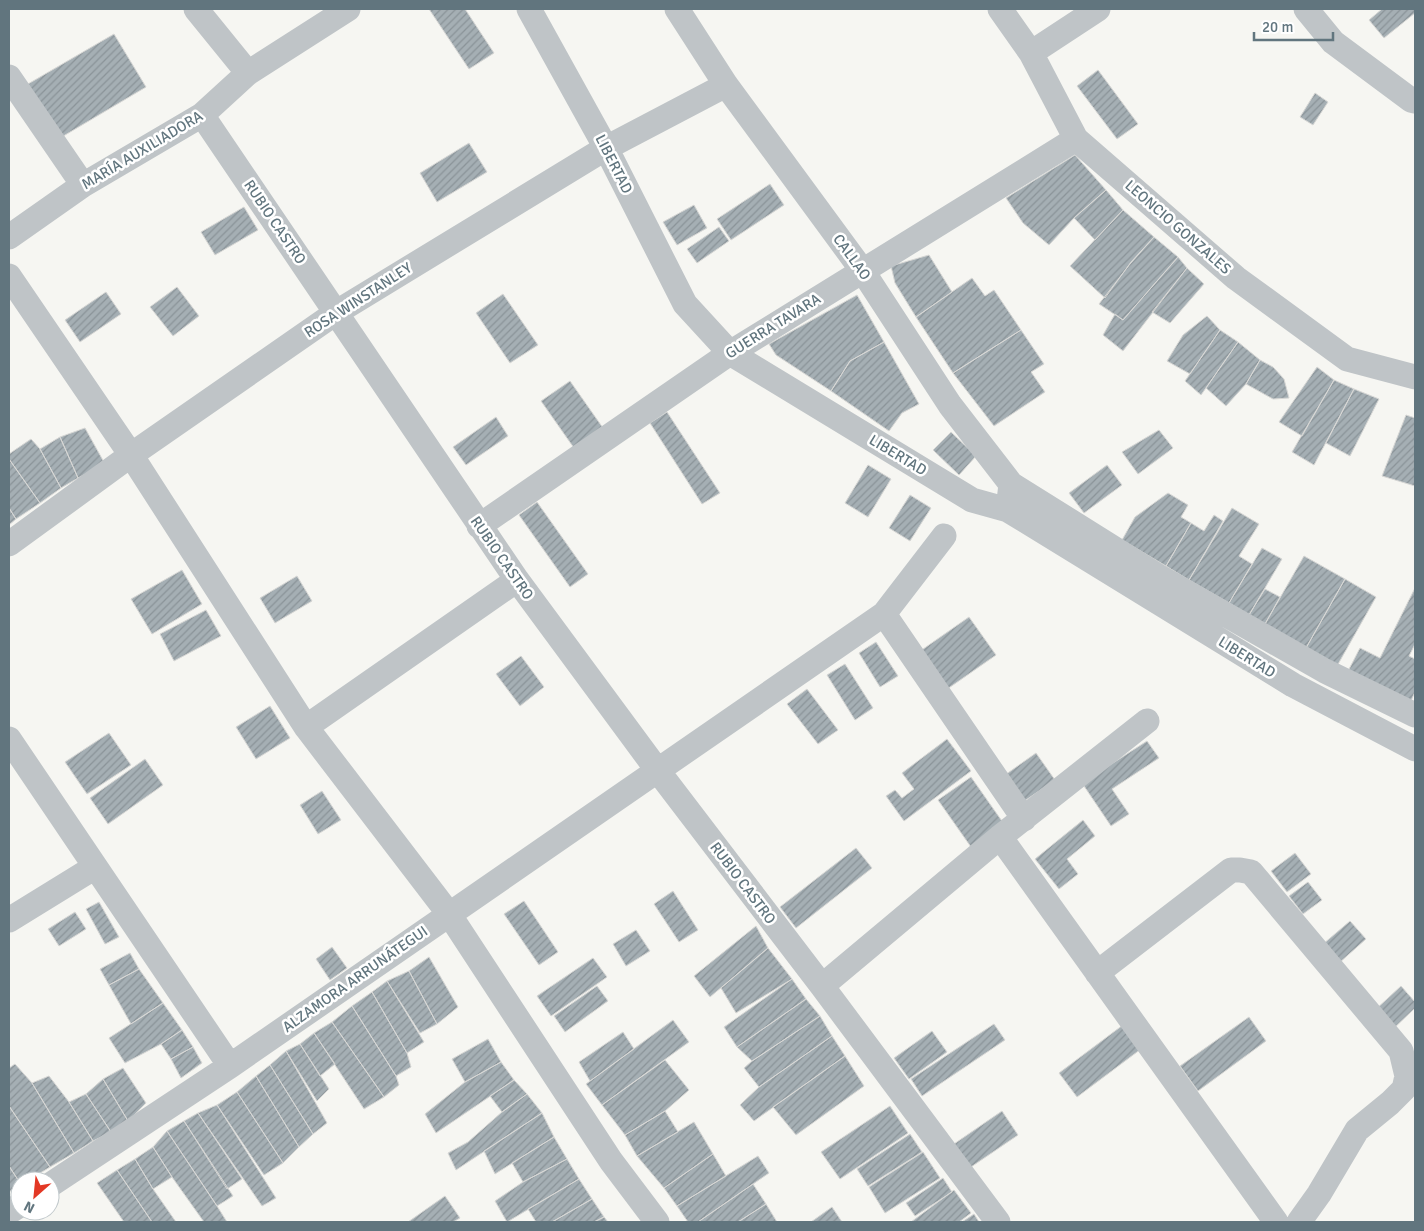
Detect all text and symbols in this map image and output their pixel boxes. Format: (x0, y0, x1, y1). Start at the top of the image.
scale bar (1254, 10, 1333, 42)
text: 20 m (1262, 18, 1293, 36)
street label: MARÍA AUXILIADORA (78, 106, 206, 193)
street label: LIBERTAD (591, 131, 637, 197)
street label: RUBIO CASTRO (240, 176, 310, 268)
street label: LEONCIO GONZALES (1121, 176, 1235, 278)
street label: CALLAO (829, 230, 875, 284)
street label: ROSA WINSTANLEY (301, 258, 415, 341)
street label: GUERRA TAVARA (722, 290, 824, 362)
street label: LIBERTAD (866, 431, 930, 479)
street label: RUBIO CASTRO (467, 513, 537, 603)
street label: LIBERTAD (1215, 632, 1279, 682)
street label: RUBIO CASTRO (706, 839, 780, 928)
street label: ALZAMORA ARRUNÁTEGUI (278, 921, 431, 1036)
north arrow (10, 1171, 60, 1221)
text: N (21, 1197, 38, 1217)

